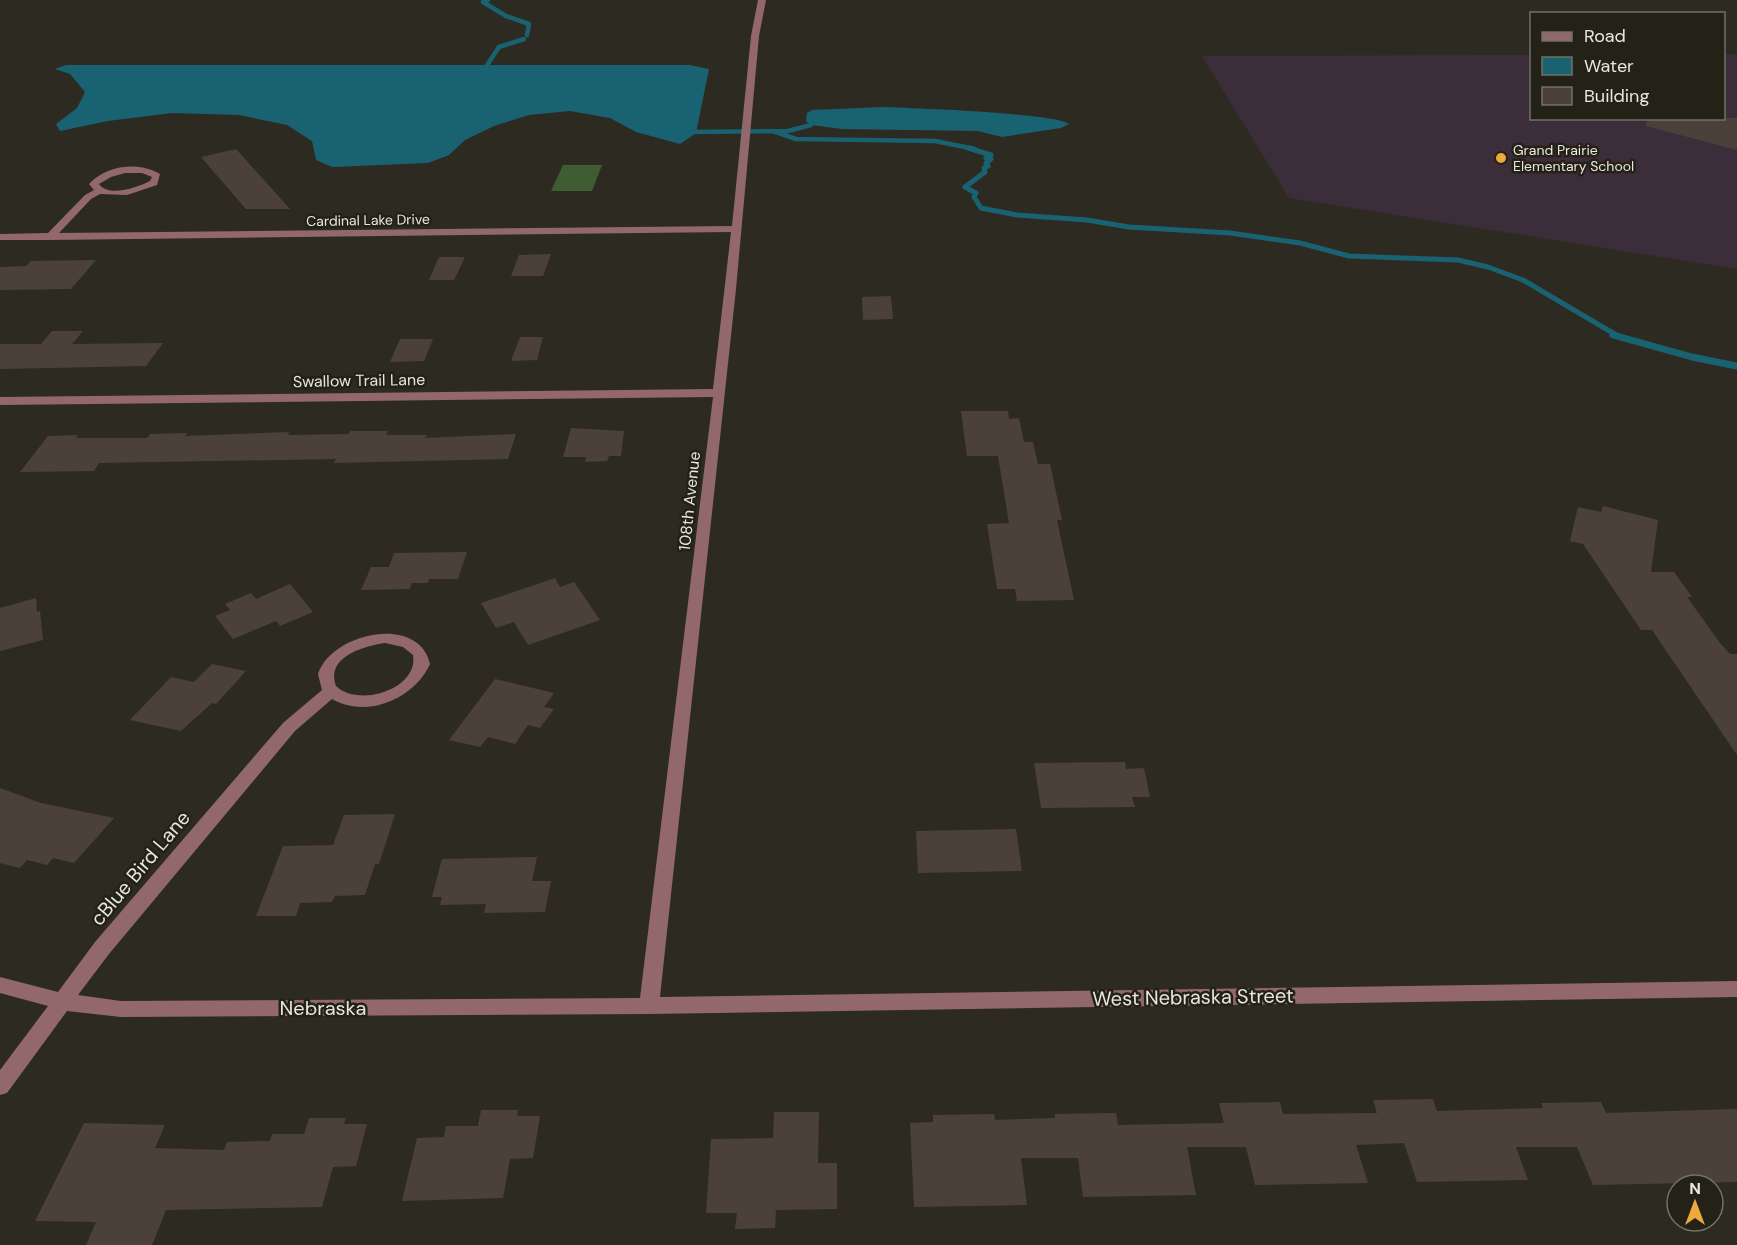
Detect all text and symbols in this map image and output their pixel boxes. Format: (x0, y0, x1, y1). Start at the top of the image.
legend (1530, 12, 1725, 120)
text: Road (1584, 24, 1626, 48)
text: Water (1584, 54, 1634, 78)
text: Building (1584, 84, 1649, 108)
place label: Grand Prairie Elementary School (1513, 141, 1634, 175)
marker: Grand Prairie Elementary School (1494, 151, 1508, 165)
street label: Cardinal Lake Drive (306, 210, 430, 230)
street label: Swallow Trail Lane (293, 369, 425, 392)
street label: 108th Avenue (674, 450, 705, 552)
street label: cBlue Bird Lane (84, 805, 196, 931)
street label: West Nebraska Street (1092, 982, 1294, 1012)
street label: Nebraska (280, 995, 366, 1021)
north arrow (1665, 1173, 1725, 1233)
text: N (1689, 1178, 1701, 1199)

